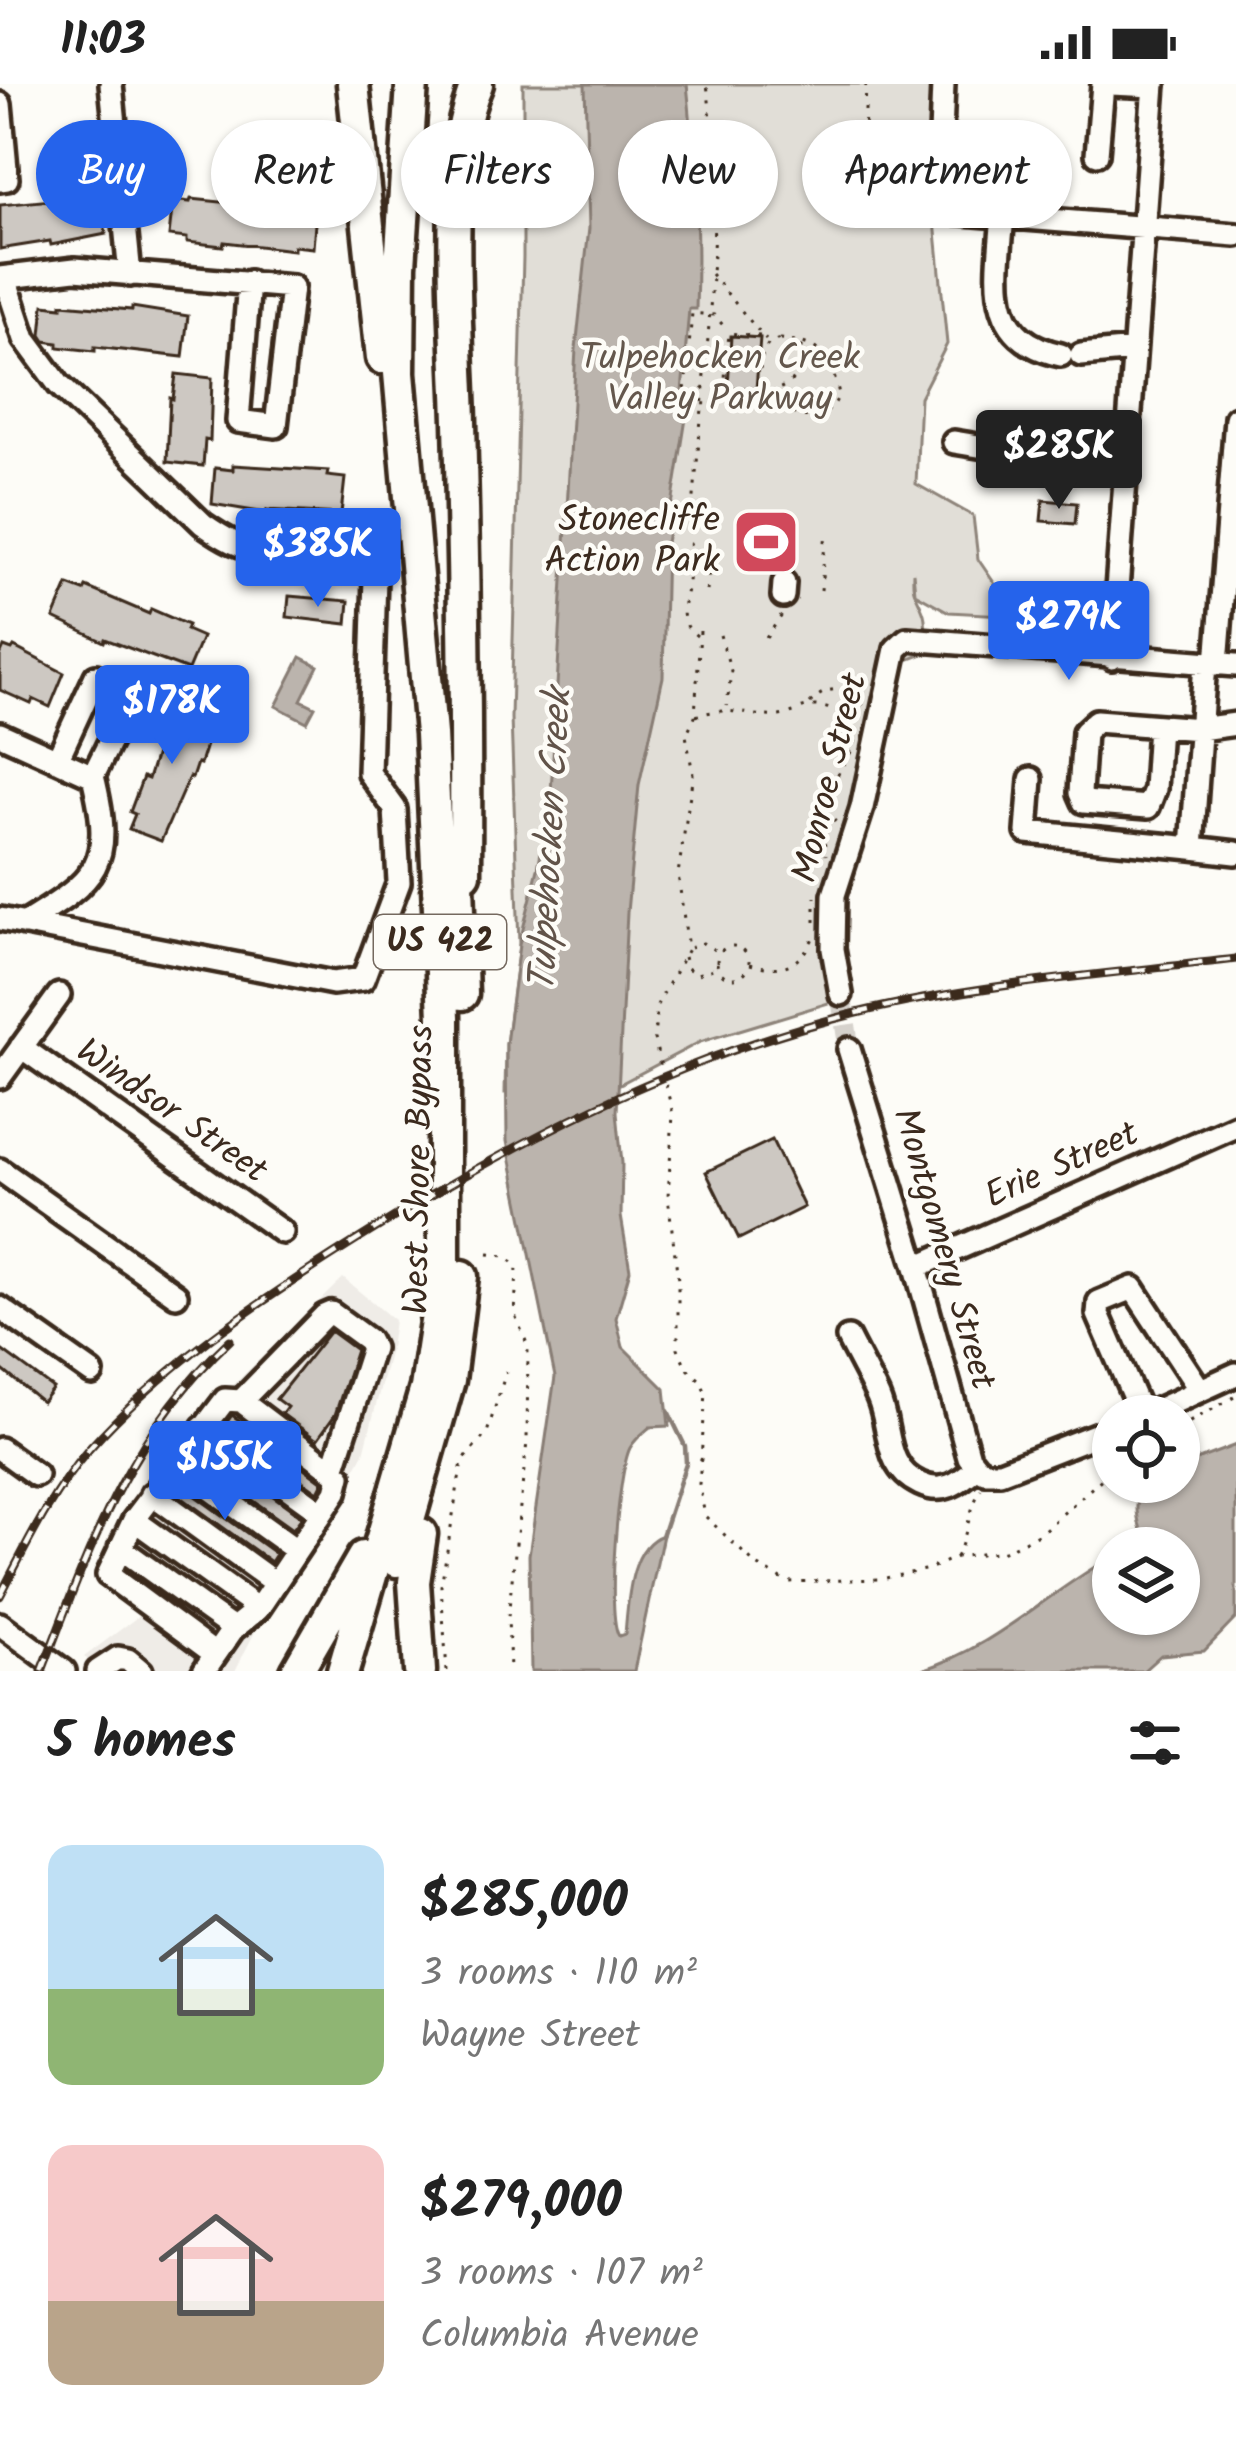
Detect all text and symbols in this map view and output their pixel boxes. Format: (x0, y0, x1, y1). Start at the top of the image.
text: 11:03 (60, 6, 146, 78)
chip: Buy (36, 120, 187, 228)
chip: Rent (211, 120, 377, 228)
chip: Filters (401, 120, 594, 228)
chip: New (618, 120, 778, 228)
chip: Apartment (802, 120, 1072, 228)
park label: Tulpehocken Creek Valley Parkway (580, 331, 861, 429)
pin: $285K (975, 410, 1143, 512)
text: $285K (1003, 418, 1115, 480)
place label: Stonecliffe Action Park (544, 493, 721, 591)
sports icon: Stonecliffe Action Park (731, 507, 801, 577)
pin: $385K (234, 508, 402, 610)
text: $385K (263, 516, 373, 578)
pin: $279K (985, 581, 1153, 683)
text: $279K (1015, 589, 1123, 651)
pin: $178K (88, 665, 256, 767)
street label: Monroe Street (777, 666, 885, 889)
text: $178K (122, 673, 222, 735)
water label: Tulpehocken Creek (513, 681, 591, 993)
road number: US 422 (374, 915, 506, 969)
street label: Windsor Street (63, 1025, 280, 1200)
street label: West Shore Bypass (389, 1025, 451, 1315)
street label: Montgomery Street (876, 1101, 1011, 1398)
street label: Erie Street (976, 1106, 1149, 1225)
map controls (1092, 1395, 1200, 1635)
button: locate (1092, 1395, 1200, 1503)
pin: $155K (141, 1421, 309, 1523)
text: $155K (176, 1429, 274, 1491)
button: layers (1092, 1527, 1200, 1635)
text: 5 homes (48, 1703, 236, 1784)
icon: filters (1122, 1710, 1188, 1776)
text: $285,000 (420, 1863, 628, 1944)
icon: home (144, 1893, 288, 2037)
text: 3 rooms · 110 m² (420, 1944, 697, 2006)
text: Wayne Street (420, 2006, 640, 2068)
text: $279,000 (420, 2163, 622, 2244)
icon: home (144, 2193, 288, 2337)
text: 3 rooms · 107 m² (420, 2244, 703, 2306)
text: Columbia Avenue (420, 2306, 699, 2368)

